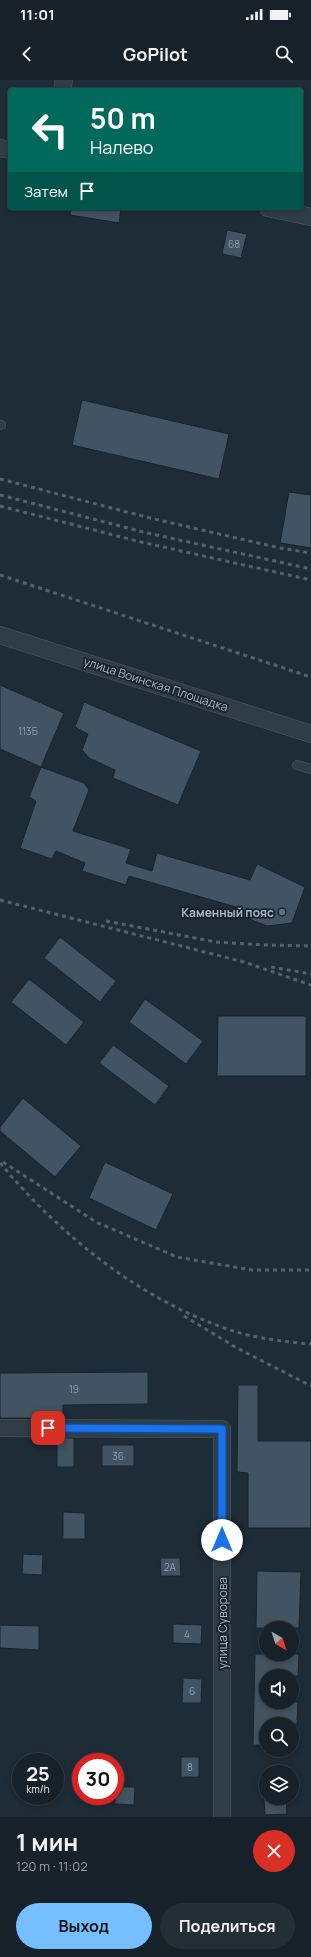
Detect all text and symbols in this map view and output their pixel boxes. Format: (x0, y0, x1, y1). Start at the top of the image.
text: 11:01 (20, 4, 55, 25)
text: GoPilot (123, 42, 188, 66)
icon: back (16, 43, 38, 65)
icon: search (273, 43, 295, 65)
text: 50 m (90, 99, 156, 137)
icon: left (24, 104, 76, 156)
text: Налево (90, 135, 154, 159)
icon: arrive (76, 180, 98, 202)
text: Затем (24, 181, 68, 202)
house number: 68 (228, 237, 240, 251)
street label: улица Воинская Площадка (82, 653, 230, 715)
house number: 113Б (18, 724, 38, 738)
place label: Каменный пояс (181, 904, 274, 921)
marker: Каменный пояс (277, 907, 287, 917)
house number: 19 (69, 1382, 79, 1396)
pin (31, 1411, 65, 1445)
icon: arrive (37, 1417, 59, 1439)
house number: 36 (112, 1449, 124, 1463)
position arrow (201, 1519, 243, 1561)
house number: 2А (164, 1560, 177, 1574)
street label: улица Суворова (214, 1577, 231, 1669)
north arrow (259, 1621, 299, 1661)
map controls (259, 1621, 299, 1805)
house number: 4 (184, 1627, 190, 1641)
button: sound (259, 1669, 299, 1709)
house number: 6 (189, 1684, 195, 1698)
button: search (259, 1717, 299, 1757)
speed limit sign: 30 (72, 1753, 124, 1805)
text: 25 (26, 1760, 50, 1787)
house number: 8 (187, 1760, 193, 1774)
button: layers (259, 1765, 299, 1805)
text: km/h (26, 1782, 50, 1796)
text: 1 мин (16, 1825, 78, 1858)
button: close (253, 1830, 295, 1872)
text: 120 m · 11:02 (16, 1857, 88, 1875)
button: Выход (16, 1903, 152, 1949)
button: Поделиться (160, 1903, 295, 1949)

